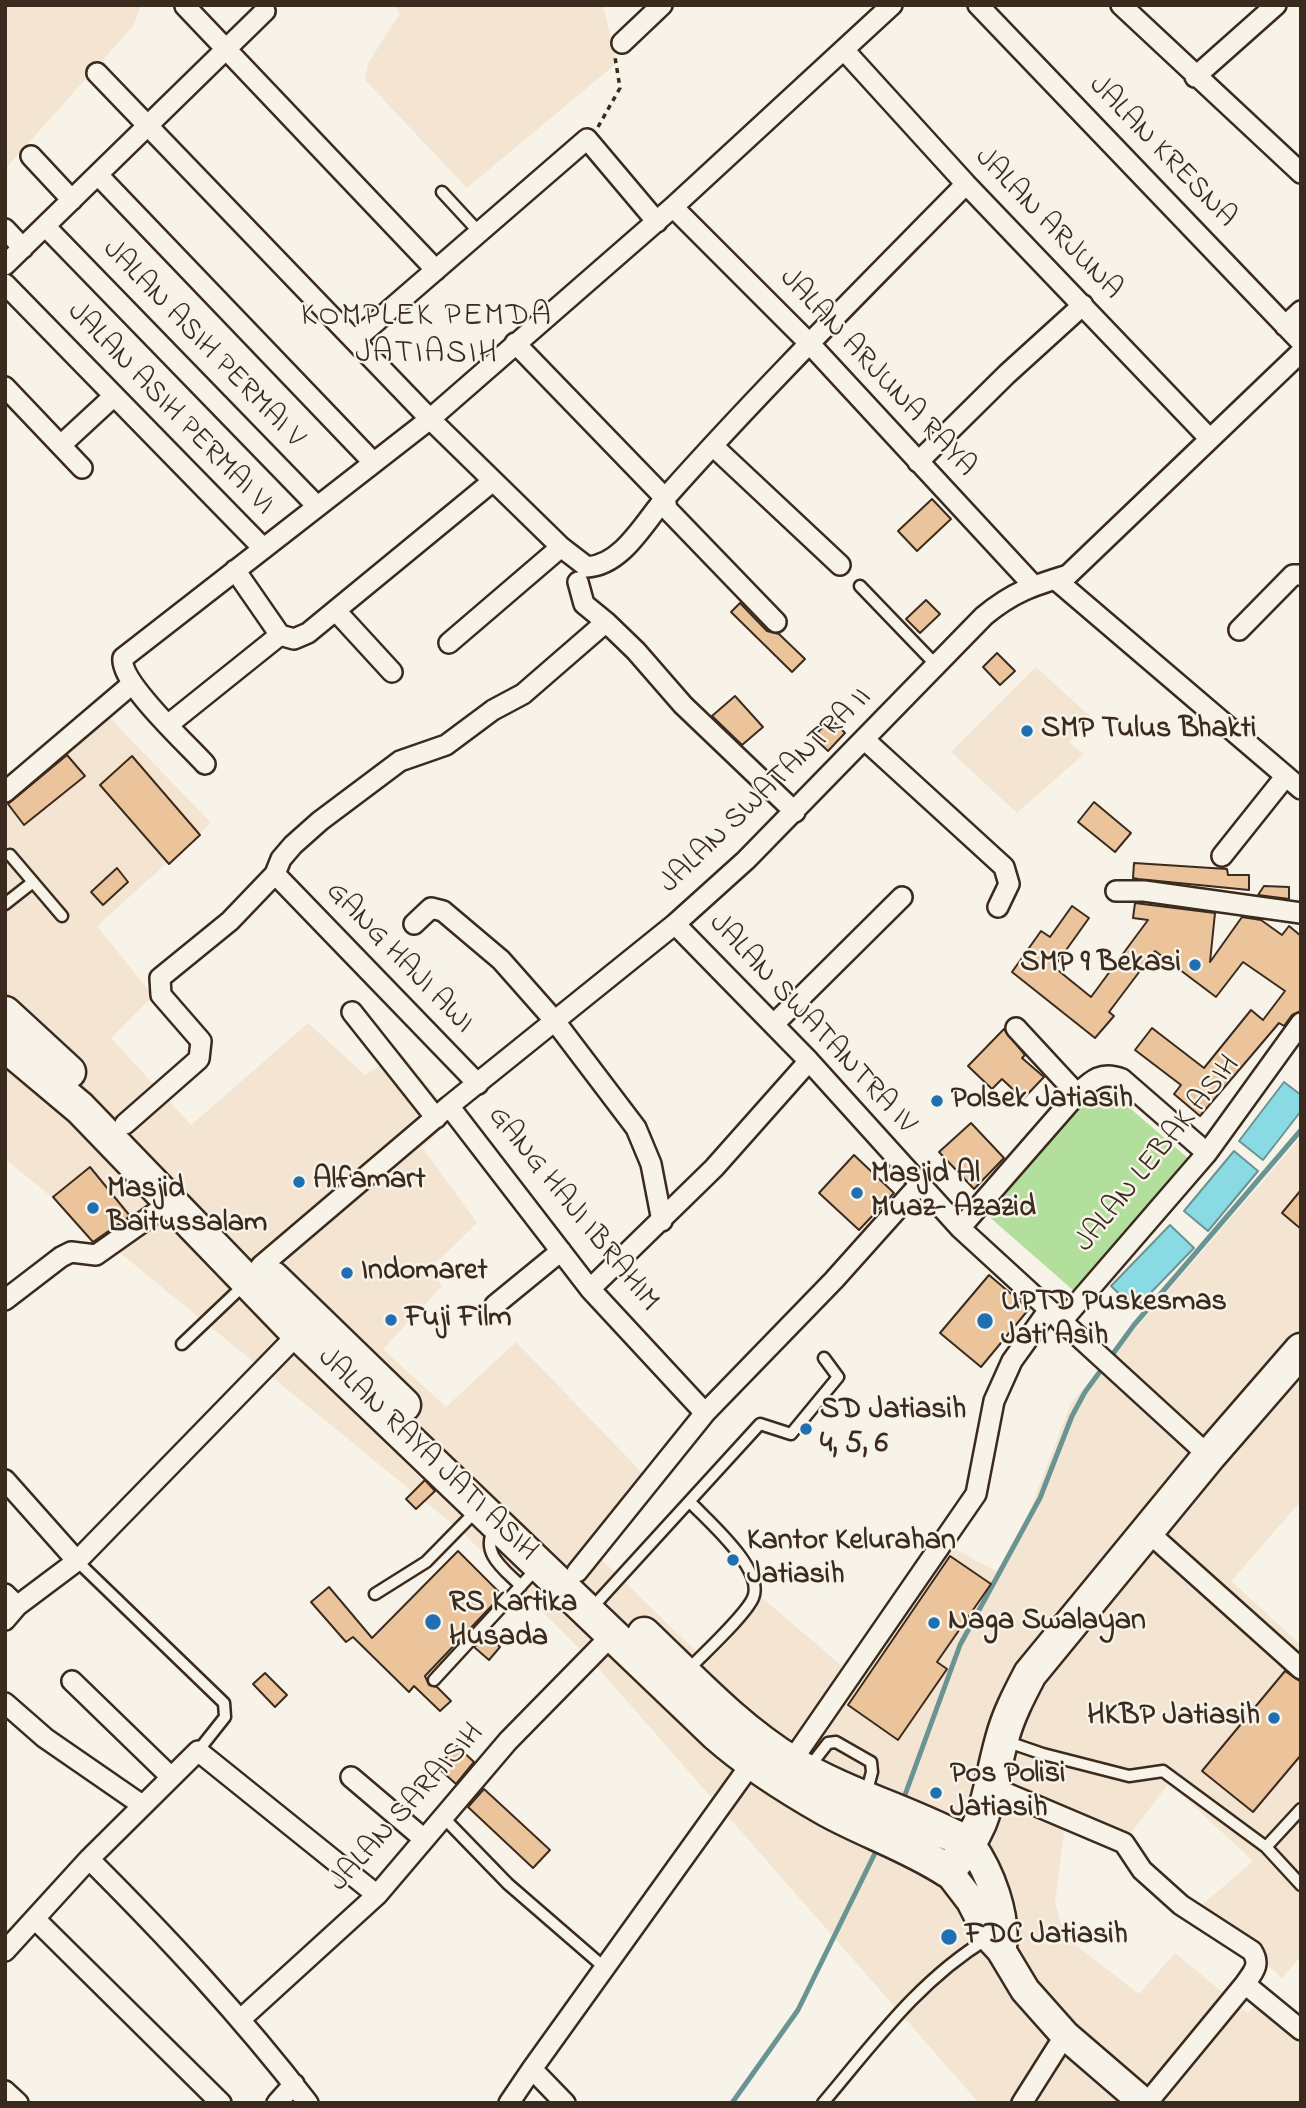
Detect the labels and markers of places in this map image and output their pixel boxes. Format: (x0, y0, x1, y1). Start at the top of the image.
place label: SMP Tulus Bhakti (1041, 713, 1256, 749)
marker: SMP Tulus Bhakti (1019, 723, 1035, 739)
place label: SMP 9 Bekasi (1020, 947, 1181, 983)
marker: SMP 9 Bekasi (1187, 957, 1203, 973)
place label: Polsek Jatiasih (951, 1083, 1133, 1119)
marker: Polsek Jatiasih (929, 1093, 945, 1109)
place label: Masjid Al Muaz- Azazid (871, 1158, 1036, 1228)
place label: Alfamart (313, 1164, 425, 1200)
place label: Masjid Baitussalam (107, 1173, 267, 1244)
marker: Alfamart (291, 1174, 307, 1190)
marker: Masjid Al Muaz- Azazid (849, 1185, 865, 1201)
marker: Masjid Baitussalam (85, 1200, 101, 1216)
place label: Indomaret (361, 1255, 488, 1291)
marker: Indomaret (339, 1265, 355, 1281)
place label: UPTD Puskesmas Jati Asih (1001, 1286, 1227, 1356)
place label: Fuji Film (405, 1302, 511, 1338)
marker: UPTD Puskesmas Jati Asih (975, 1311, 995, 1331)
marker: Fuji Film (383, 1312, 399, 1328)
place label: SD Jatiasih 4, 5, 6 (820, 1394, 966, 1464)
marker: SD Jatiasih 4, 5, 6 (798, 1421, 814, 1437)
place label: Kantor Kelurahan Jatiasih (747, 1525, 956, 1596)
marker: Kantor Kelurahan Jatiasih (725, 1552, 741, 1568)
place label: RS Kartika Husada (449, 1587, 577, 1658)
place label: Naga Swalayan (948, 1605, 1146, 1641)
marker: RS Kartika Husada (423, 1612, 443, 1632)
marker: Naga Swalayan (926, 1615, 942, 1631)
place label: HKBP Jatiasih (1087, 1700, 1260, 1736)
marker: HKBP Jatiasih (1266, 1710, 1282, 1726)
place label: Pos Polisi Jatiasih (950, 1758, 1065, 1828)
marker: Pos Polisi Jatiasih (928, 1785, 944, 1801)
place label: FDC Jatiasih (965, 1919, 1128, 1955)
marker: FDC Jatiasih (939, 1927, 959, 1947)

